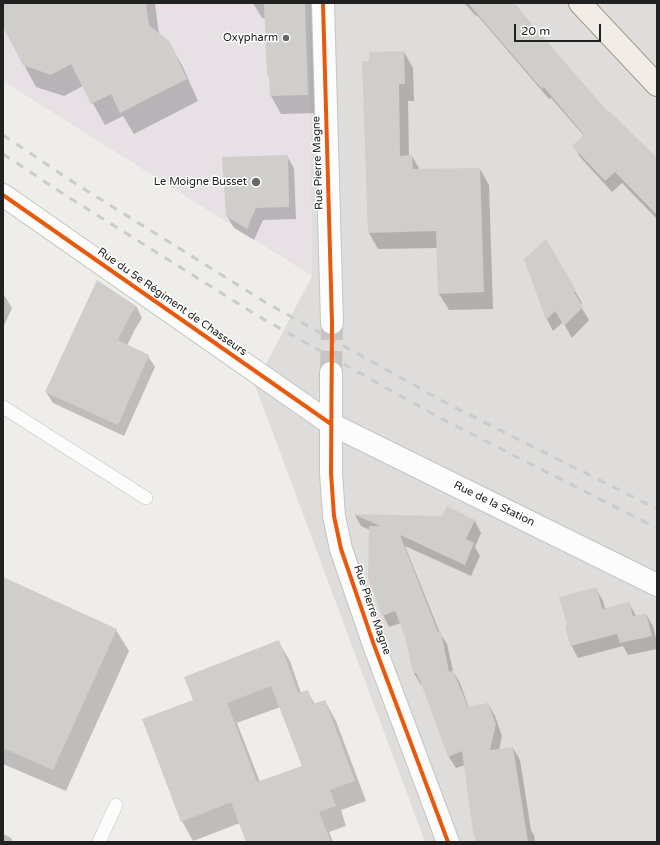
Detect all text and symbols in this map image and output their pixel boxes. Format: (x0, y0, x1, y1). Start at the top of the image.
scale bar (516, 16, 603, 42)
text: 20 m (521, 24, 550, 38)
place label: Oxypharm (223, 31, 278, 45)
marker: Oxypharm (281, 33, 291, 43)
street label: Rue Pierre Magne (310, 116, 326, 210)
place label: Le Moigne Busset (154, 175, 247, 189)
marker: Le Moigne Busset (250, 176, 262, 188)
street label: Rue du 5e Régiment de Chasseurs (95, 245, 249, 359)
street label: Rue de la Station (451, 479, 537, 529)
street label: Rue Pierre Magne (350, 563, 394, 657)

